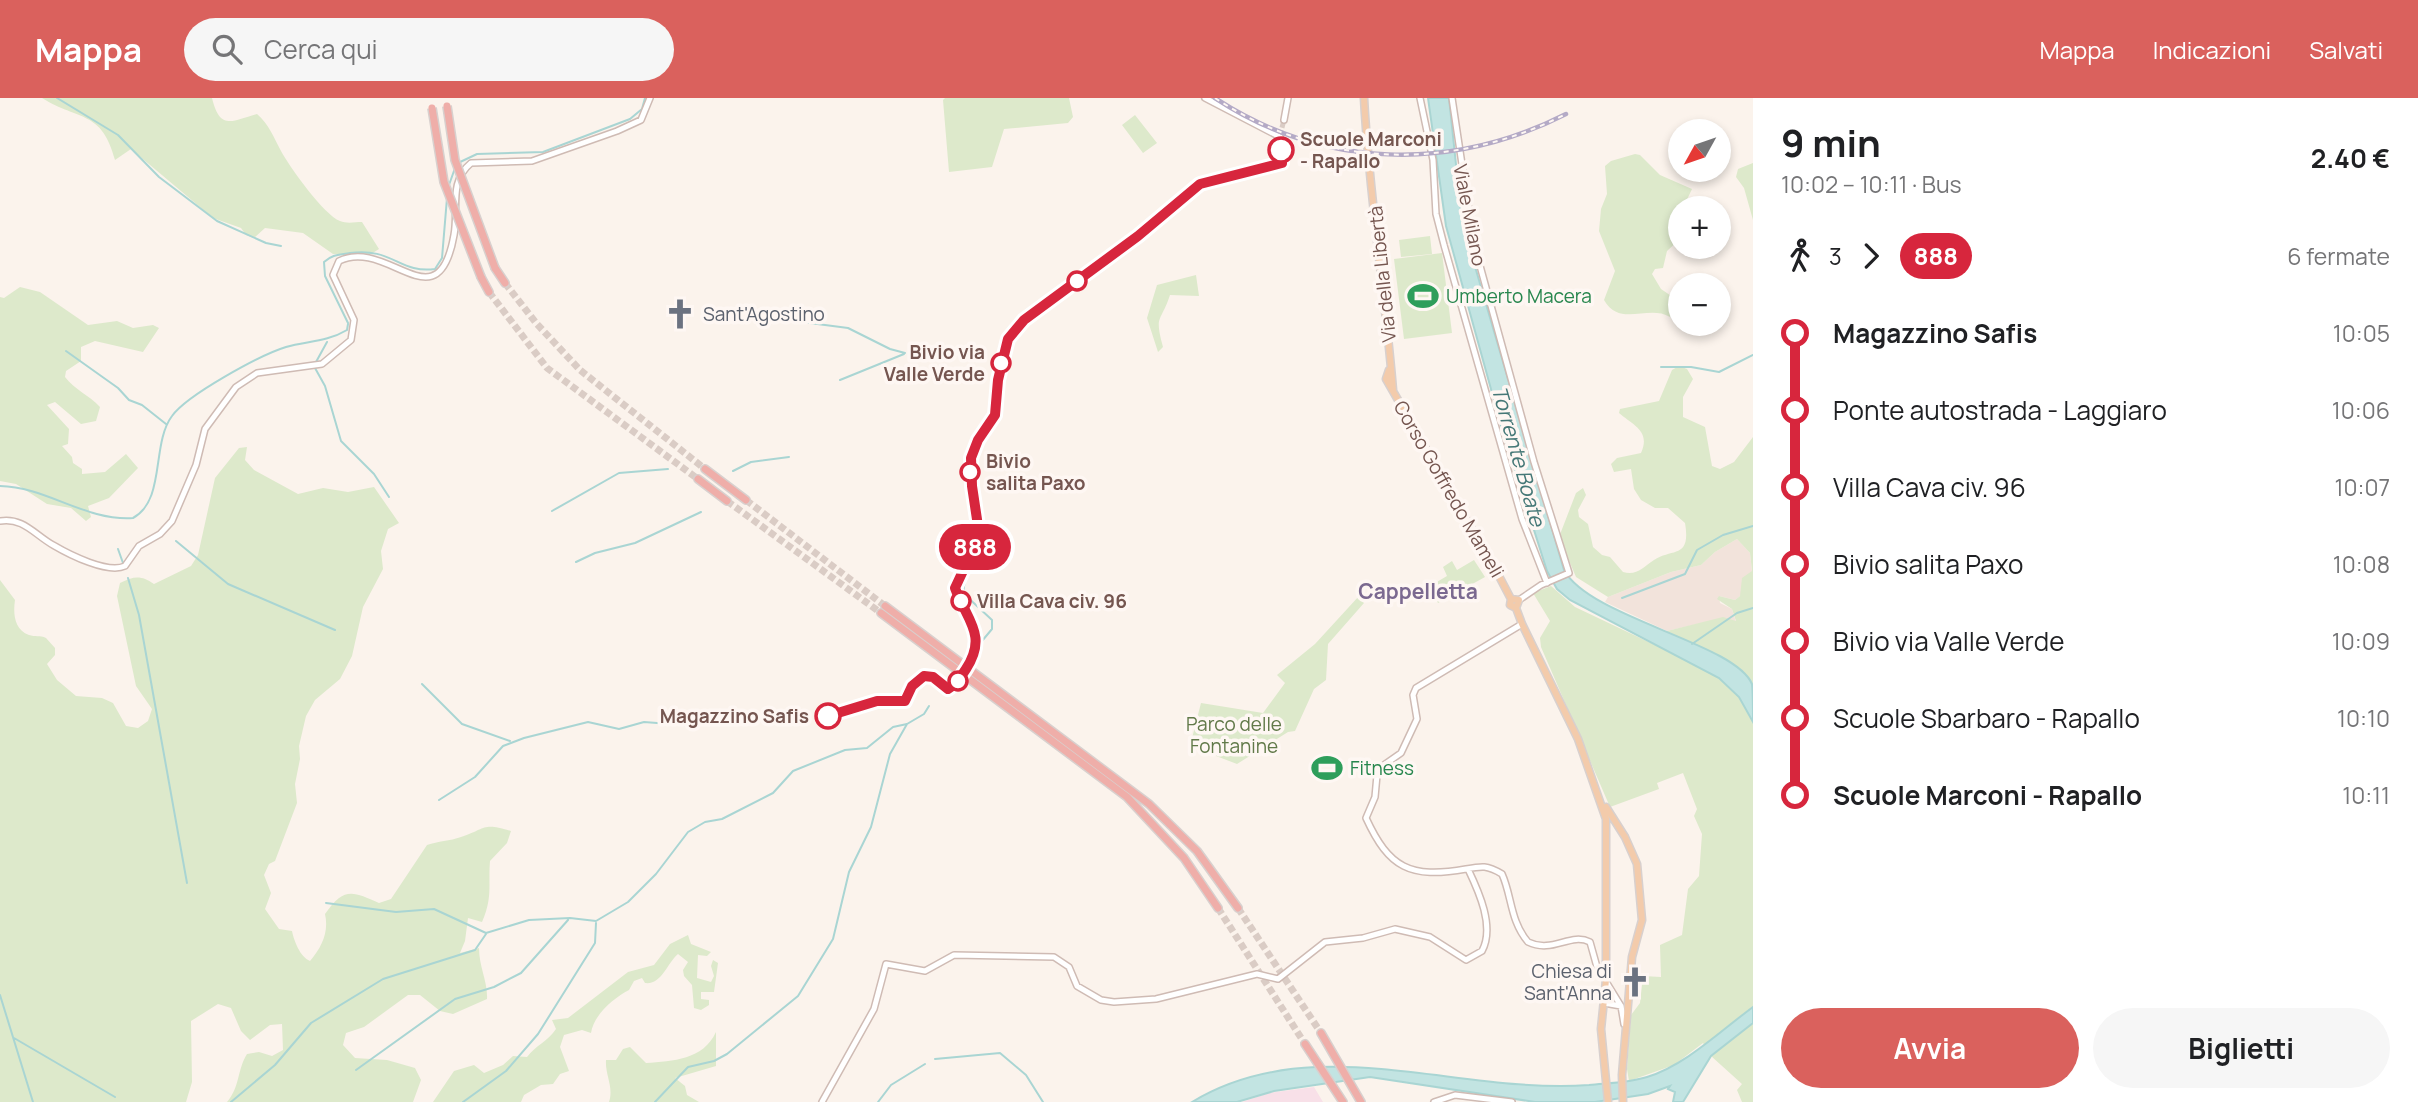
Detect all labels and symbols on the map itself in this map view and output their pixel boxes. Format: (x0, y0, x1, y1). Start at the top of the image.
north arrow (1668, 119, 1731, 182)
place label: Scuole Marconi - Rapallo (1300, 126, 1442, 174)
marker: Scuole Marconi - Rapallo (1268, 137, 1294, 163)
street label: Viale Milano (1447, 162, 1493, 268)
street label: Via della Libertà (1362, 205, 1402, 343)
unlabelled marker (1067, 271, 1087, 291)
sports icon: Umberto Macera (1406, 279, 1440, 313)
place label: Umberto Macera (1446, 283, 1592, 309)
church icon: Sant'Agostino (663, 297, 697, 331)
place label: Sant'Agostino (703, 301, 825, 327)
place label: Bivio via Valle Verde (884, 339, 985, 387)
marker: Bivio via Valle Verde (991, 353, 1011, 373)
water label: Torrente Boate (1486, 383, 1553, 531)
street label: Corso Goffredo Mameli (1388, 396, 1510, 582)
place label: Bivio salita Paxo (986, 448, 1086, 496)
marker: Bivio salita Paxo (960, 462, 980, 482)
line badge: 888 (935, 524, 1015, 570)
district label: Cappelletta (1358, 577, 1478, 605)
place label: Villa Cava civ. 96 (977, 588, 1127, 614)
marker: Villa Cava civ. 96 (951, 591, 971, 611)
unlabelled marker (948, 671, 968, 691)
place label: Magazzino Safis (660, 703, 809, 729)
marker: Magazzino Safis (815, 703, 841, 729)
park label: Parco delle Fontanine (1186, 711, 1282, 759)
sports icon: Fitness (1310, 751, 1344, 785)
place label: Fitness (1350, 755, 1414, 781)
place label: Chiesa di Sant'Anna (1524, 958, 1612, 1006)
church icon: Chiesa di Sant'Anna (1618, 965, 1652, 999)

